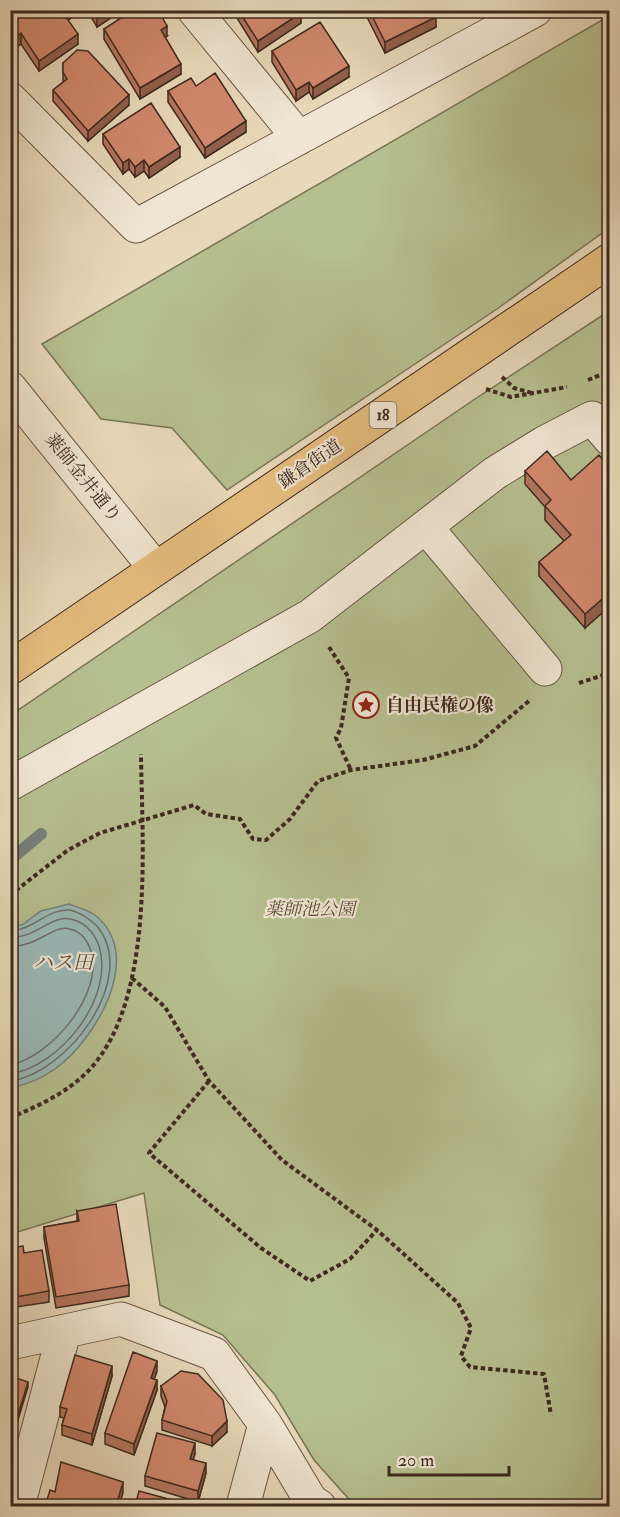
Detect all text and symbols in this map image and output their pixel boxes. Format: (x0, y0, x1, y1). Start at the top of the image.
road number: 18 (370, 402, 397, 428)
street label: 薬師金井通り (40, 429, 126, 527)
street label: 鎌倉街道 (274, 434, 346, 494)
place icon: 自由民権の像 (351, 690, 381, 720)
place label: 自由民権の像 (386, 694, 494, 717)
park label: 薬師池公園 (265, 898, 358, 921)
water label: ハス田 (33, 950, 95, 975)
scale bar (389, 1439, 509, 1477)
text: 20 m (398, 1449, 434, 1472)

